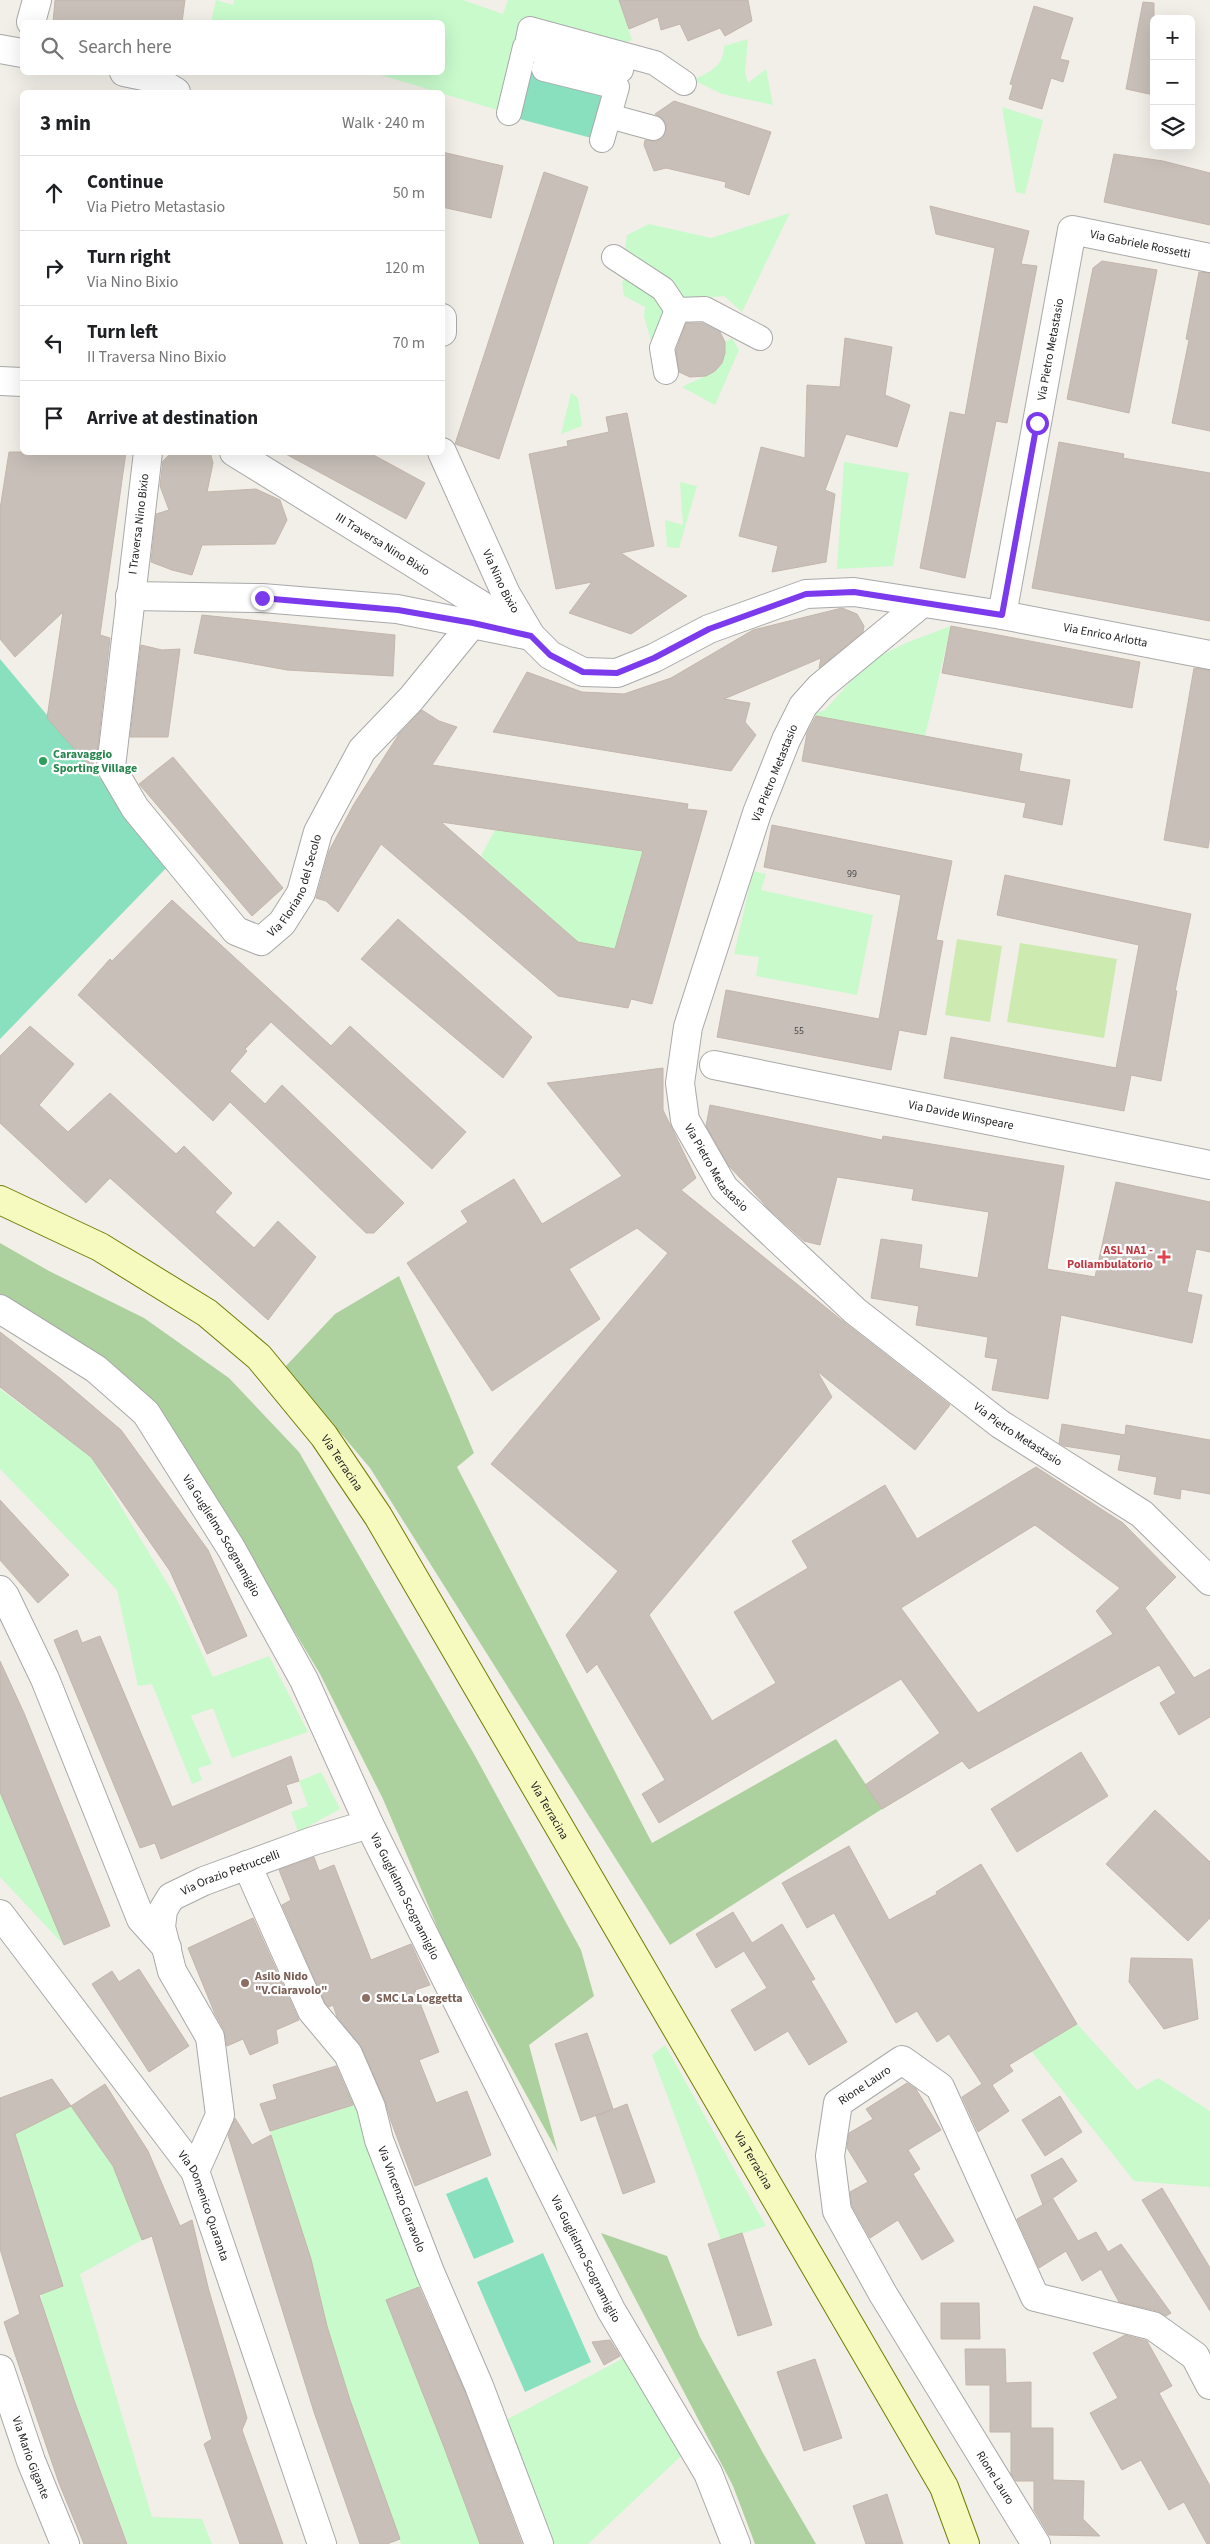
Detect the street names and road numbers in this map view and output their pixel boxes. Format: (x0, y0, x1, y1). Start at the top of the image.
street label: Via Gabriele Rossetti (1089, 225, 1192, 262)
street label: Via Pietro Metastasio (1033, 297, 1068, 402)
street label: I Traversa Nino Bixio (124, 473, 154, 575)
street label: III Traversa Nino Bixio (332, 508, 433, 580)
street label: Via Nino Bixio (478, 547, 524, 616)
street label: Via Enrico Arlotta (1062, 618, 1149, 651)
street label: Via Pietro Metastasio (748, 722, 802, 824)
street label: Via Floriano del Secolo (263, 832, 326, 941)
street label: Via Davide Winspeare (907, 1096, 1015, 1134)
street label: Via Pietro Metastasio (680, 1121, 752, 1215)
street label: Via Pietro Metastasio (970, 1398, 1066, 1470)
street label: Via Terracina (317, 1431, 367, 1494)
street label: Via Guglielmo Scognamiglio (178, 1471, 265, 1600)
street label: Via Terracina (526, 1778, 573, 1843)
street label: Via Guglielmo Scognamiglio (366, 1830, 444, 1963)
street label: Via Orazio Petruccelli (178, 1845, 282, 1900)
street label: Rione Lauro (835, 2061, 894, 2109)
street label: Via Terracina (730, 2128, 777, 2192)
street label: Via Vincenzo Ciaravolo (374, 2144, 430, 2255)
street label: Via Domenico Quaranta (174, 2147, 233, 2263)
street label: Via Guglielmo Scognamiglio (547, 2193, 625, 2325)
street label: Via Mario Gigante (8, 2414, 54, 2502)
street label: Rione Lauro (972, 2448, 1018, 2508)

